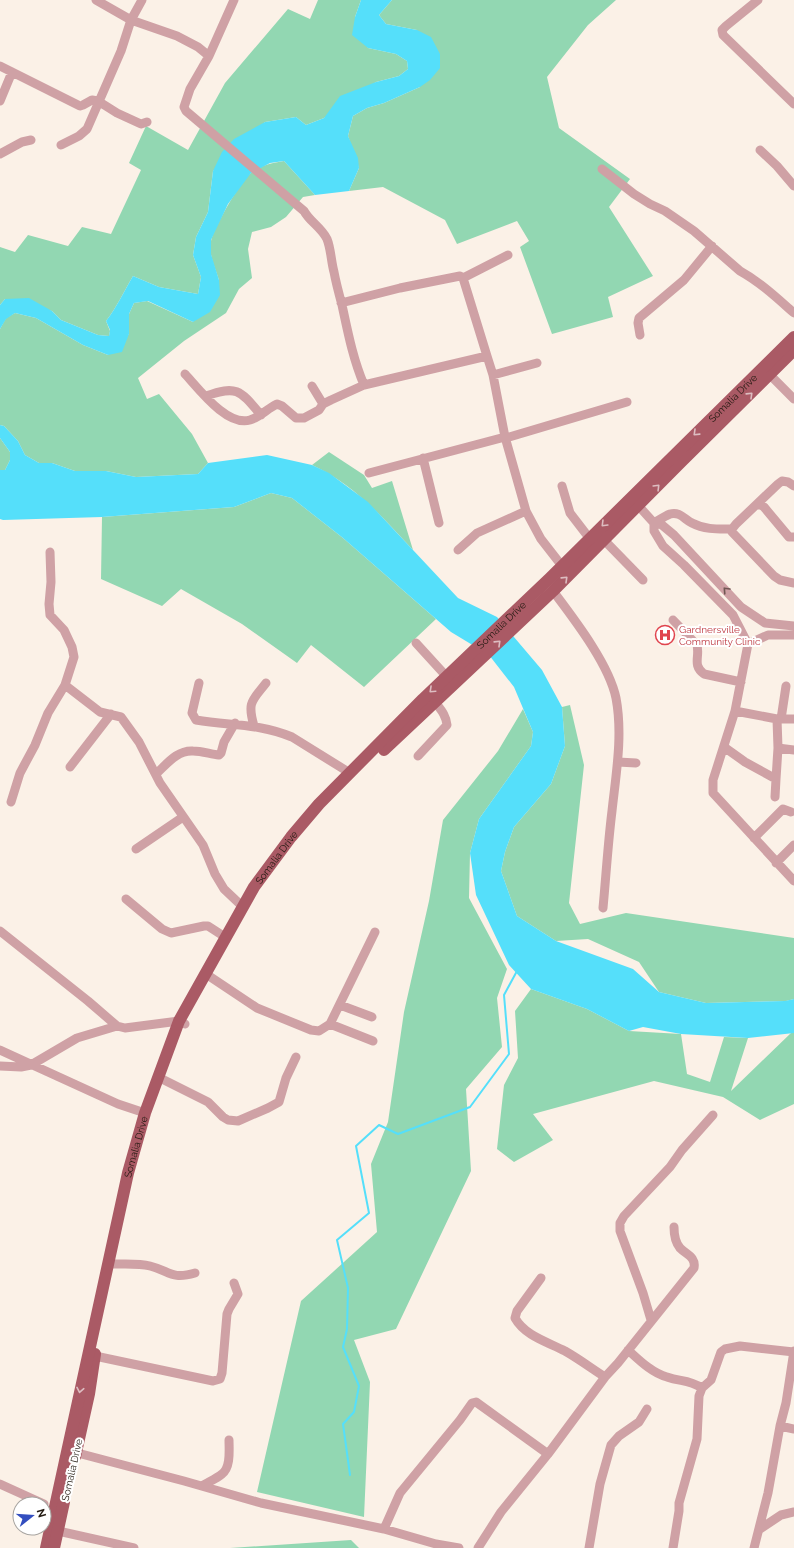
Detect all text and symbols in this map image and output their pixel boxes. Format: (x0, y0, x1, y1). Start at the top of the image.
street label: Somalia Drive (706, 371, 759, 424)
one-way arrow (745, 393, 752, 400)
one-way arrow (693, 428, 701, 436)
one-way arrow (652, 484, 660, 492)
one-way arrow (601, 520, 609, 527)
one-way arrow (560, 576, 568, 584)
one-way arrow (723, 587, 730, 595)
street label: Somalia Drive (474, 599, 528, 650)
hospital icon: Gardnersville Community Clinic (654, 624, 676, 646)
place label: Gardnersville Community Clinic (679, 624, 761, 647)
one-way arrow (493, 640, 501, 648)
one-way arrow (430, 686, 437, 693)
street label: Somalia Drive (253, 828, 300, 886)
street label: Somalia Drive (122, 1115, 149, 1179)
one-way arrow (76, 1387, 85, 1393)
street label: Somalia Drive (60, 1438, 85, 1502)
north arrow (12, 1496, 52, 1536)
text: N (34, 1507, 49, 1519)

